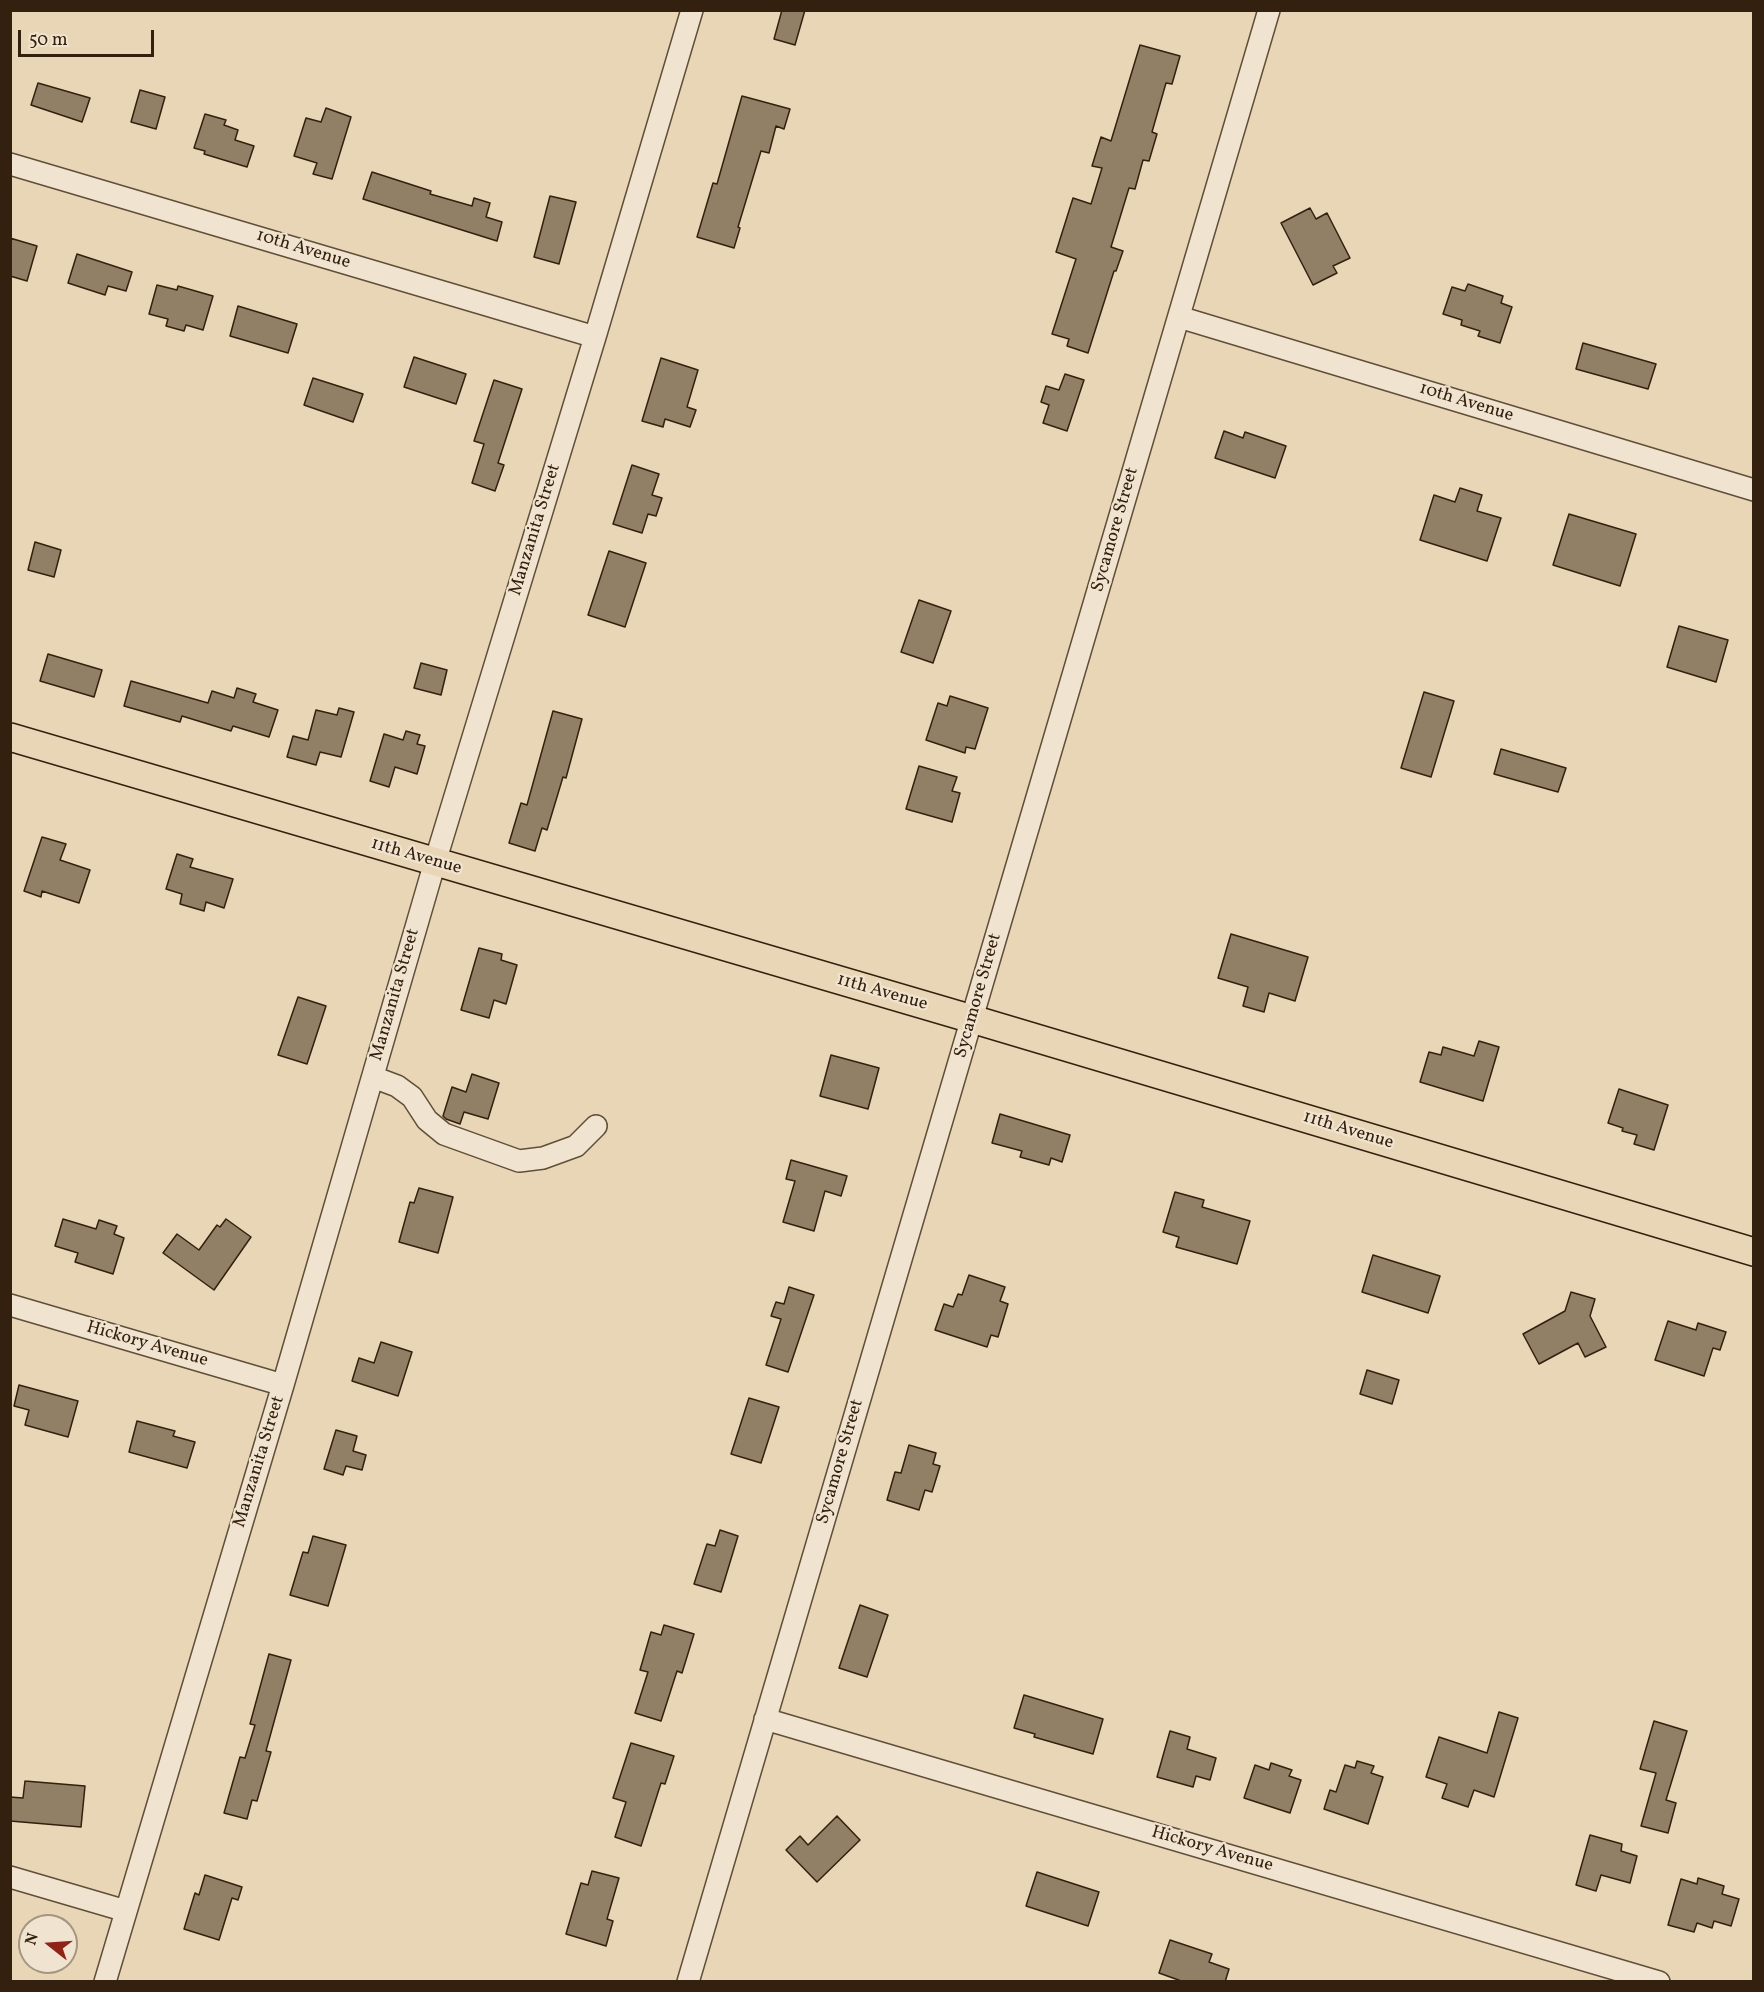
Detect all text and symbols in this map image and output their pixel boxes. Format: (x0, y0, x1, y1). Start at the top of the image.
scale bar (21, 18, 158, 56)
text: 50 m (29, 28, 68, 53)
street label: 10th Avenue (253, 225, 353, 275)
street label: 10th Avenue (1416, 378, 1516, 428)
street label: Manzanita Street (506, 461, 566, 599)
street label: Sycamore Street (1088, 465, 1144, 595)
street label: 11th Avenue (368, 834, 464, 880)
street label: Manzanita Street (367, 926, 425, 1064)
street label: Sycamore Street (951, 931, 1007, 1061)
street label: 11th Avenue (834, 970, 930, 1016)
street label: 11th Avenue (1300, 1107, 1396, 1155)
street label: Hickory Avenue (84, 1317, 210, 1373)
street label: Manzanita Street (230, 1393, 290, 1531)
street label: Sycamore Street (813, 1397, 869, 1527)
street label: Hickory Avenue (1149, 1822, 1275, 1878)
north arrow (18, 1914, 78, 1974)
text: N (20, 1931, 45, 1948)

